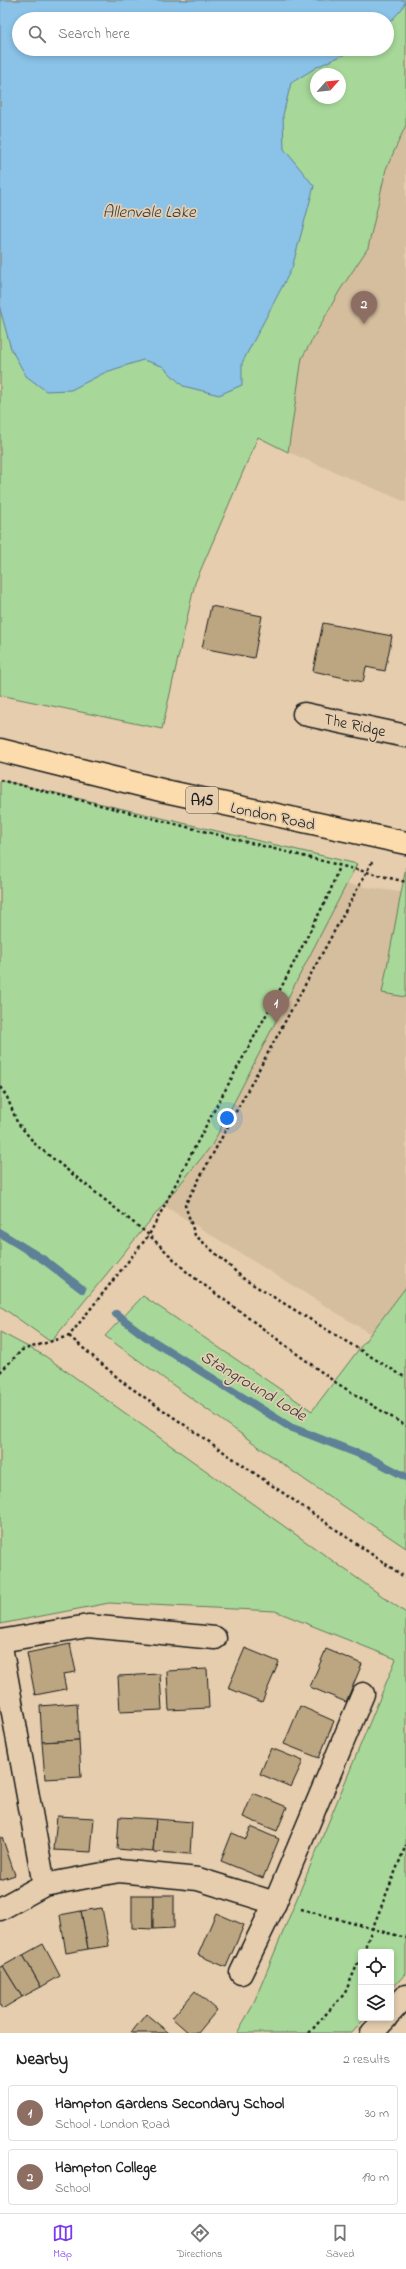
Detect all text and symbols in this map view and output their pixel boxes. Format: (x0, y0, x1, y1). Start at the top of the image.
search box (12, 12, 394, 56)
icon: search (26, 23, 48, 45)
text: Search here (58, 23, 130, 45)
north arrow (310, 68, 346, 104)
water label: Allenvale Lake (102, 200, 197, 225)
pin: 2 (351, 291, 377, 324)
street label: The Ridge (321, 708, 389, 744)
road number: A15 (186, 787, 218, 813)
street label: London Road (228, 796, 317, 838)
pin: 1 (263, 990, 289, 1023)
your location (217, 1108, 237, 1128)
water label: Stanground Lode (195, 1345, 312, 1429)
map controls (358, 1949, 394, 2021)
button: locate (358, 1949, 394, 1985)
button: layers (358, 1985, 394, 2021)
text: Nearby (16, 2047, 68, 2072)
text: 2 results (343, 2050, 390, 2069)
text: Hampton Gardens Secondary School (55, 2093, 284, 2115)
text: 1 (28, 2104, 32, 2123)
text: 30 m (365, 2104, 389, 2123)
text: School · London Road (55, 2115, 170, 2134)
text: Hampton College (55, 2157, 156, 2179)
text: 2 (27, 2168, 33, 2187)
text: 190 m (362, 2168, 389, 2187)
text: School (55, 2179, 91, 2198)
tab: Map (52, 2222, 74, 2262)
tab: Directions (177, 2222, 222, 2262)
tab: Saved (326, 2222, 354, 2262)

